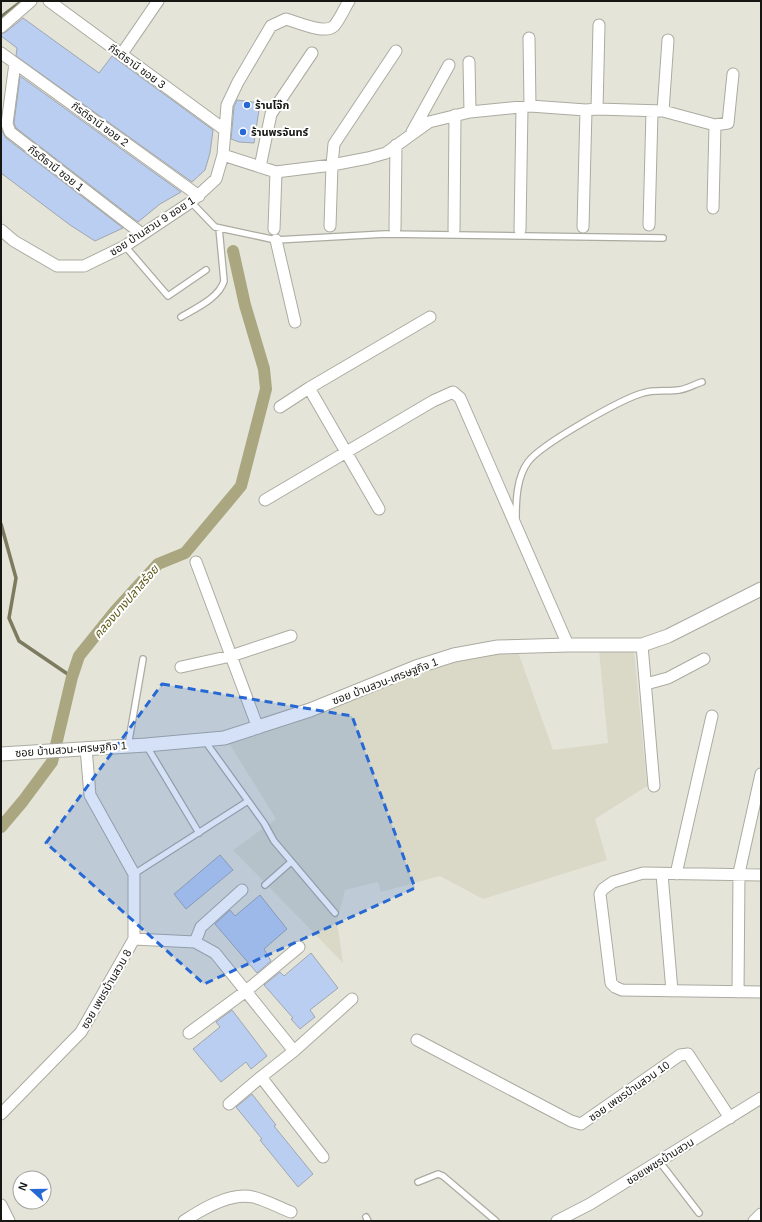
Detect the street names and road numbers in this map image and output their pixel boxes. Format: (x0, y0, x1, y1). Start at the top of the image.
street label: กีรติธานี ซอย 3 (106, 41, 168, 91)
street label: กีรติธานี ซอย 2 (69, 99, 131, 149)
street label: กีรติธานี ซอย 1 (26, 143, 86, 193)
street label: ซอย บ้านสวน 9 ซอย 1 (107, 194, 197, 258)
street label: ซอย บ้านสวน-เศรษฐกิจ 1 (331, 655, 439, 707)
street label: ซอย บ้านสวน-เศรษฐกิจ 1 (15, 739, 127, 759)
street label: ซอย เพชรบ้านสวน 8 (78, 947, 134, 1031)
street label: ซอย เพชรบ้านสวน 10 (586, 1059, 672, 1123)
street label: ซอยเพชรบ้านสวน (624, 1135, 696, 1187)

